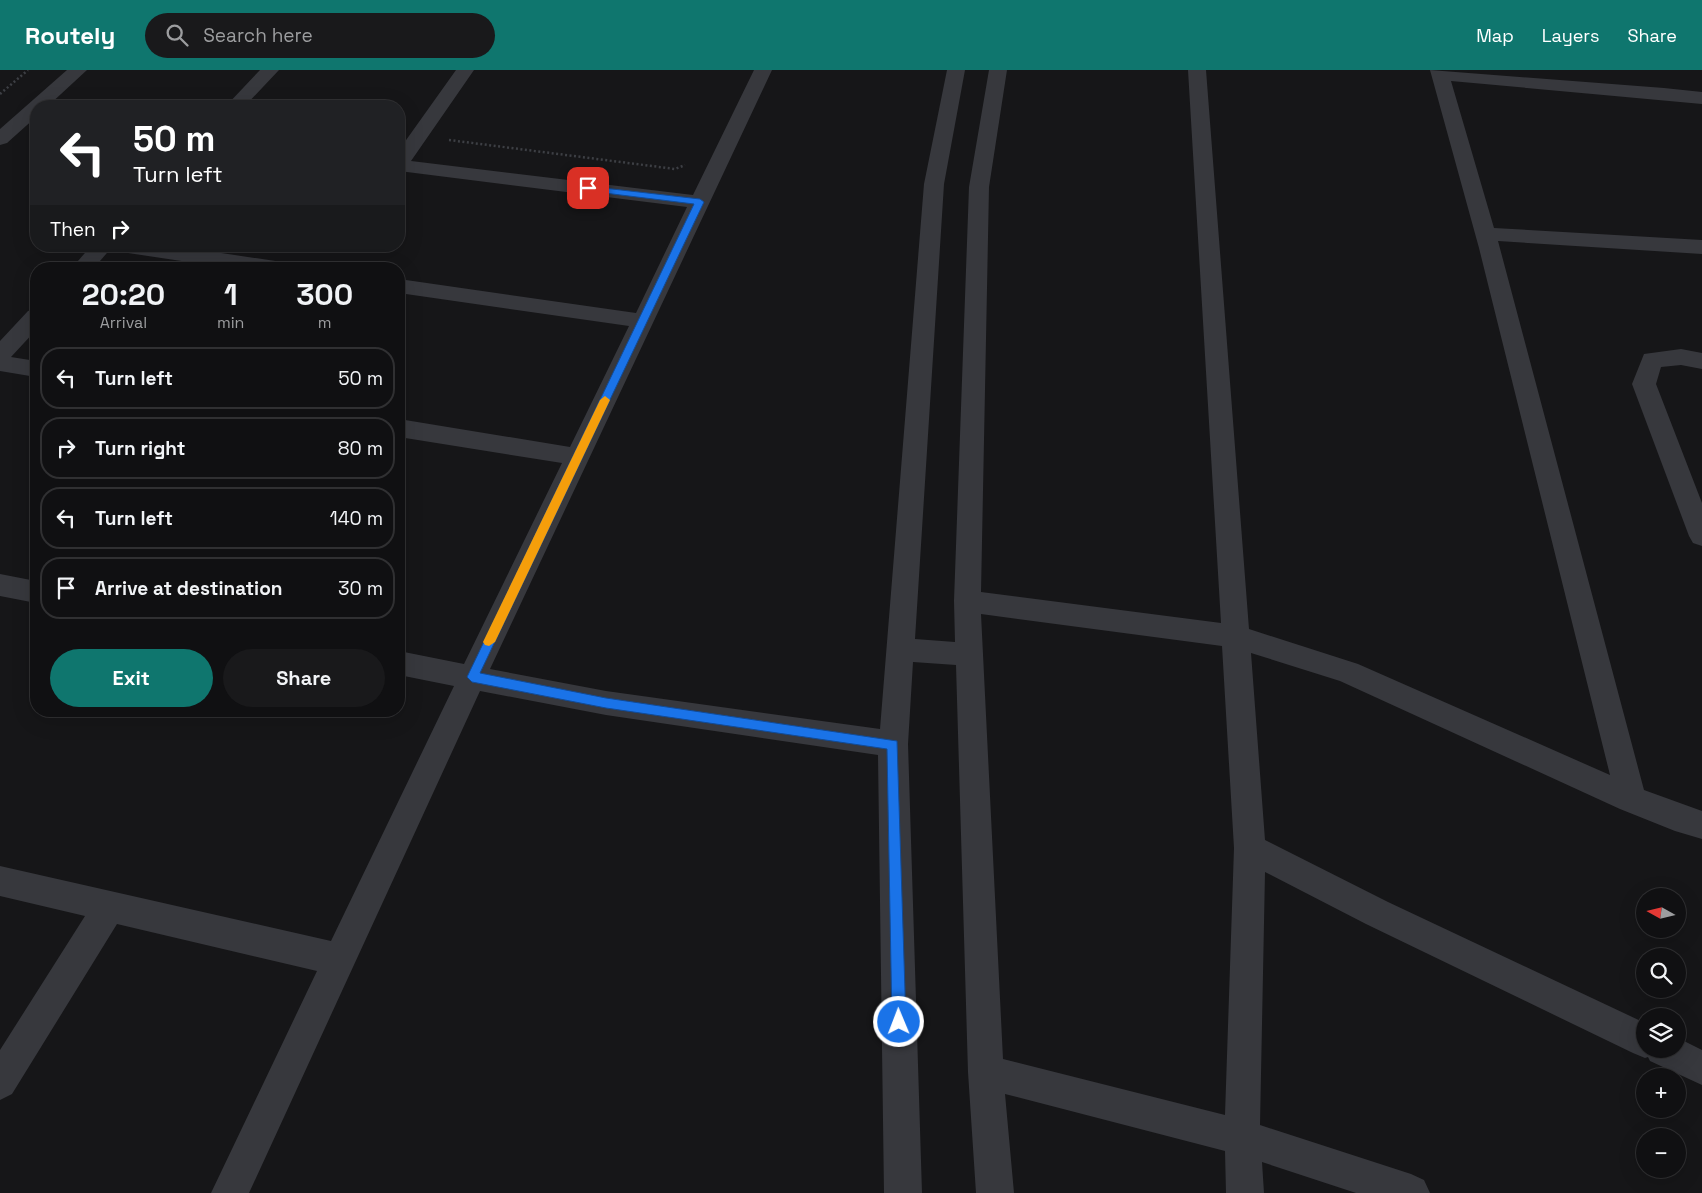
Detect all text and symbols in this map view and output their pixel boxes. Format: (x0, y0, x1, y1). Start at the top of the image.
search box (145, 13, 495, 58)
text: Routely (25, 20, 115, 51)
icon: search (163, 21, 191, 49)
text: Search here (203, 23, 313, 48)
text: Map (1476, 24, 1514, 47)
text: Layers (1542, 24, 1599, 47)
text: Share (1627, 24, 1677, 47)
text: 50 m (133, 117, 215, 161)
icon: left (50, 120, 115, 185)
text: Turn left (133, 160, 223, 188)
pin (567, 167, 609, 209)
icon: arrive (574, 174, 602, 202)
icon: right (106, 215, 134, 243)
text: Then (50, 217, 96, 242)
text: 20:20 (82, 275, 165, 314)
text: 1 (224, 275, 237, 314)
text: 300 (296, 275, 353, 314)
text: Arrival (100, 312, 147, 333)
text: min (217, 312, 244, 333)
text: m (318, 312, 332, 333)
icon: left (52, 364, 80, 392)
text: Turn left (95, 366, 173, 391)
text: 50 m (338, 366, 383, 391)
icon: right (52, 434, 80, 462)
text: Turn right (95, 436, 185, 461)
text: 80 m (338, 436, 383, 461)
icon: left (52, 504, 80, 532)
text: Turn left (95, 506, 173, 531)
text: 140 m (330, 506, 383, 531)
icon: arrive (52, 574, 80, 602)
text: Arrive at destination (95, 576, 283, 601)
text: 30 m (338, 576, 383, 601)
button: Exit (50, 649, 213, 707)
button: Share (223, 649, 385, 707)
north arrow (1636, 888, 1686, 938)
map controls (1636, 888, 1686, 1178)
button: search (1636, 948, 1686, 998)
position arrow (872, 995, 924, 1047)
button: layers (1636, 1008, 1686, 1058)
button: + (1636, 1068, 1686, 1118)
button: − (1636, 1128, 1686, 1178)

